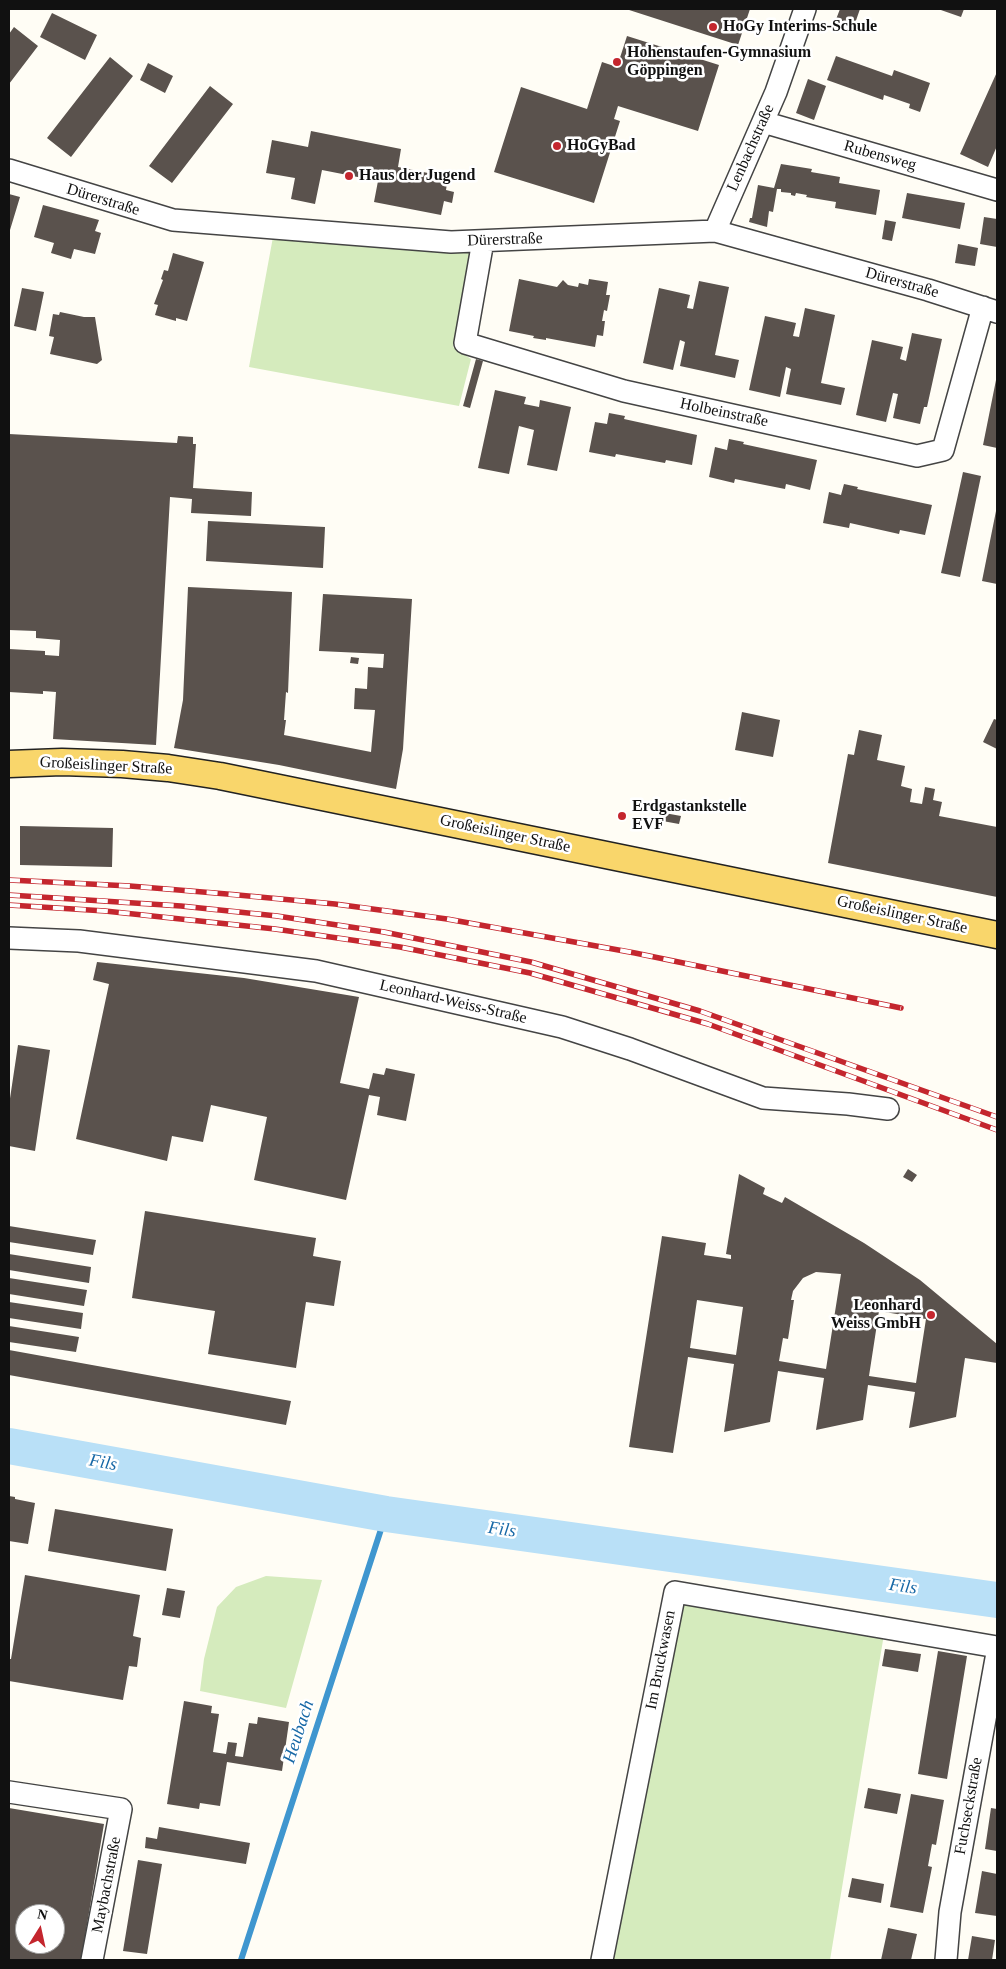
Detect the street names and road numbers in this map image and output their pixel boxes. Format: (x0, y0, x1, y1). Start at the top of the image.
street label: Lenbachstraße (723, 101, 779, 195)
street label: Rubensweg (841, 136, 919, 176)
street label: Dürerstraße (64, 180, 142, 220)
street label: Dürerstraße (467, 229, 543, 251)
street label: Dürerstraße (863, 263, 941, 303)
street label: Holbeinstraße (678, 394, 770, 432)
street label: Großeislinger Straße (39, 753, 173, 779)
street label: Großeislinger Straße (438, 811, 572, 857)
street label: Großeislinger Straße (835, 892, 969, 938)
street label: Leonhard-Weiss-Straße (377, 976, 529, 1028)
street label: Im Bruckwasen (642, 1609, 680, 1711)
street label: Fuchseckstraße (951, 1756, 987, 1856)
street label: Maybachstraße (88, 1835, 126, 1935)

